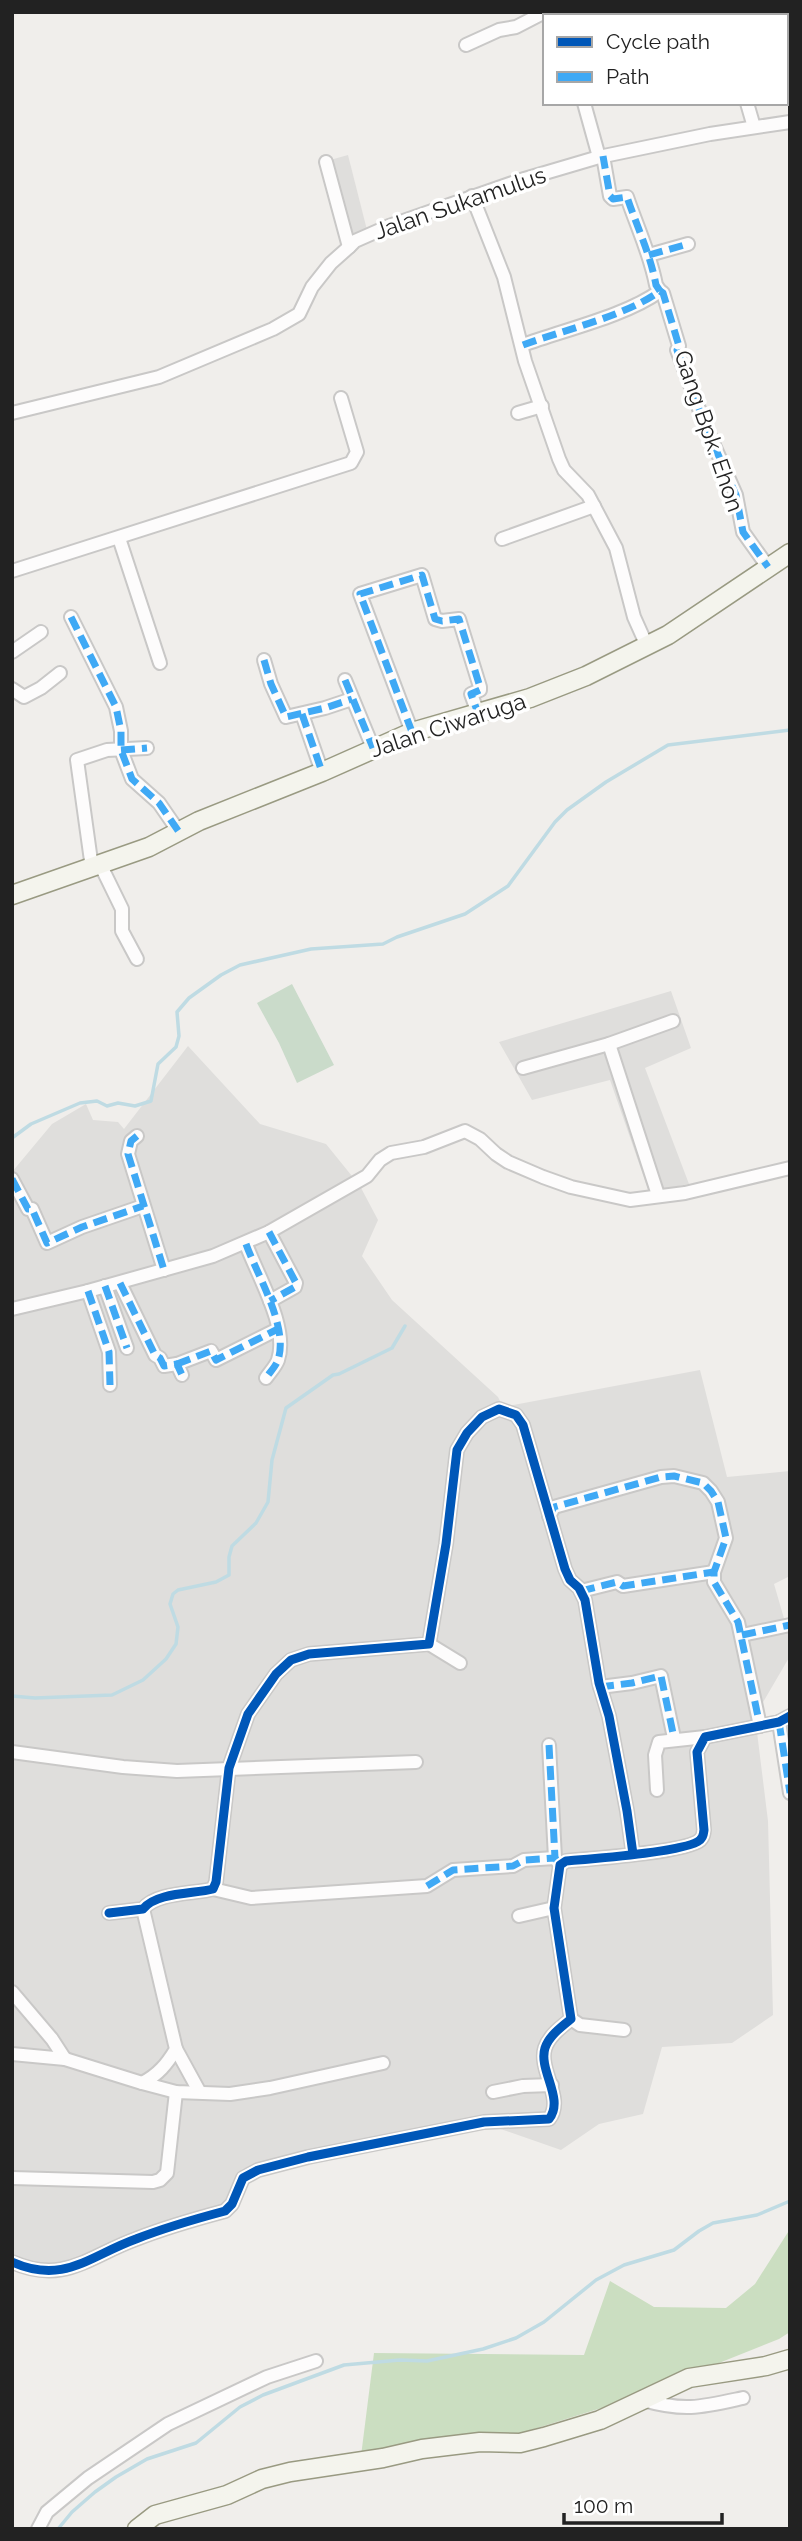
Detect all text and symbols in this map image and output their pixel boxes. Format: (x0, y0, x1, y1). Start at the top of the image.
legend (543, 14, 788, 105)
text: Cycle path (606, 29, 710, 54)
text: Path (606, 64, 650, 89)
street label: Jalan Sukamulus (371, 161, 549, 245)
street label: Gang Bpk. Ehon (669, 347, 750, 515)
street label: Jalan Ciwaruga (367, 687, 529, 762)
scale bar (564, 2482, 722, 2526)
text: 100 m (574, 2493, 633, 2518)

